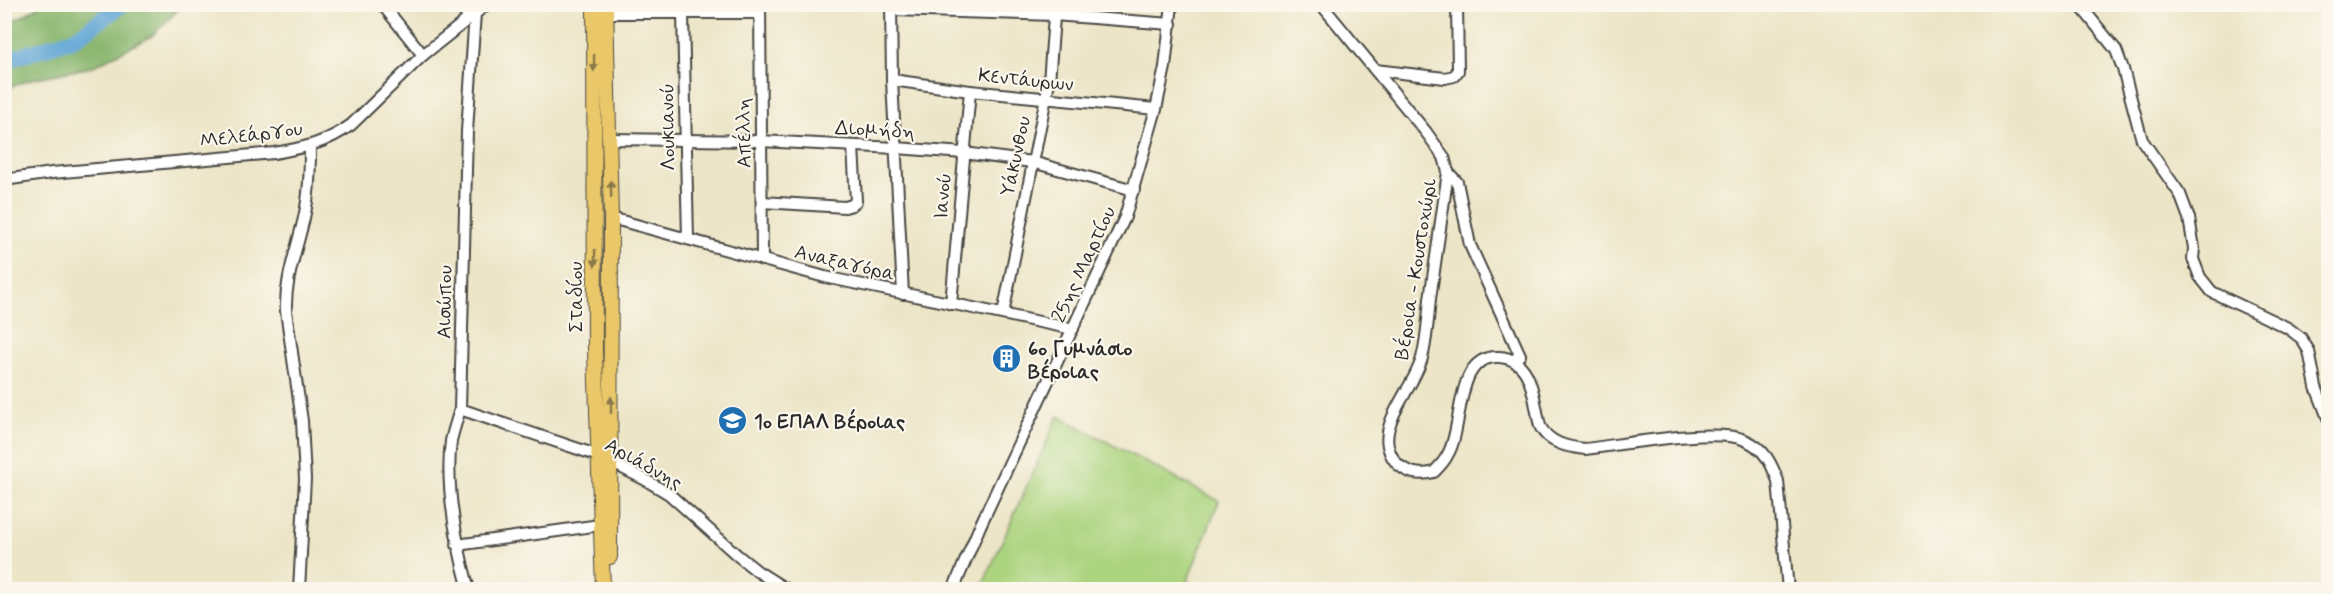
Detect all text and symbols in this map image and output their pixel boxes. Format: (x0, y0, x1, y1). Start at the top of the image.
one-way arrow (589, 53, 599, 72)
street label: Κεντάυρων (977, 62, 1075, 99)
street label: Λουκιανού (654, 83, 683, 171)
street label: Απέλλη (730, 98, 759, 168)
street label: Υάκυνθου (995, 114, 1038, 199)
street label: Διομήδη (834, 115, 916, 146)
street label: Μελεάργου (198, 116, 304, 155)
street label: Ιανού (928, 172, 959, 220)
street label: Βέροια - Κουστοχώρι (1389, 176, 1444, 362)
one-way arrow (606, 180, 615, 199)
street label: 25ης Μαρτίου (1046, 202, 1123, 327)
street label: Αναξαγόρα (792, 239, 898, 288)
one-way arrow (590, 248, 600, 267)
street label: Σταδίου (563, 262, 590, 332)
street label: Αισώπου (431, 265, 460, 339)
place label: 6ο Γυμνάσιο Βέροιας (1028, 336, 1133, 386)
building icon: 6ο Γυμνάσιο Βέροιας (991, 343, 1023, 375)
one-way arrow (606, 396, 616, 415)
school or university icon: 1ο ΕΠΑΛ Βέροιας (717, 405, 749, 437)
place label: 1ο ΕΠΑΛ Βέροιας (754, 408, 905, 436)
street label: Αριάδνης (600, 432, 687, 497)

